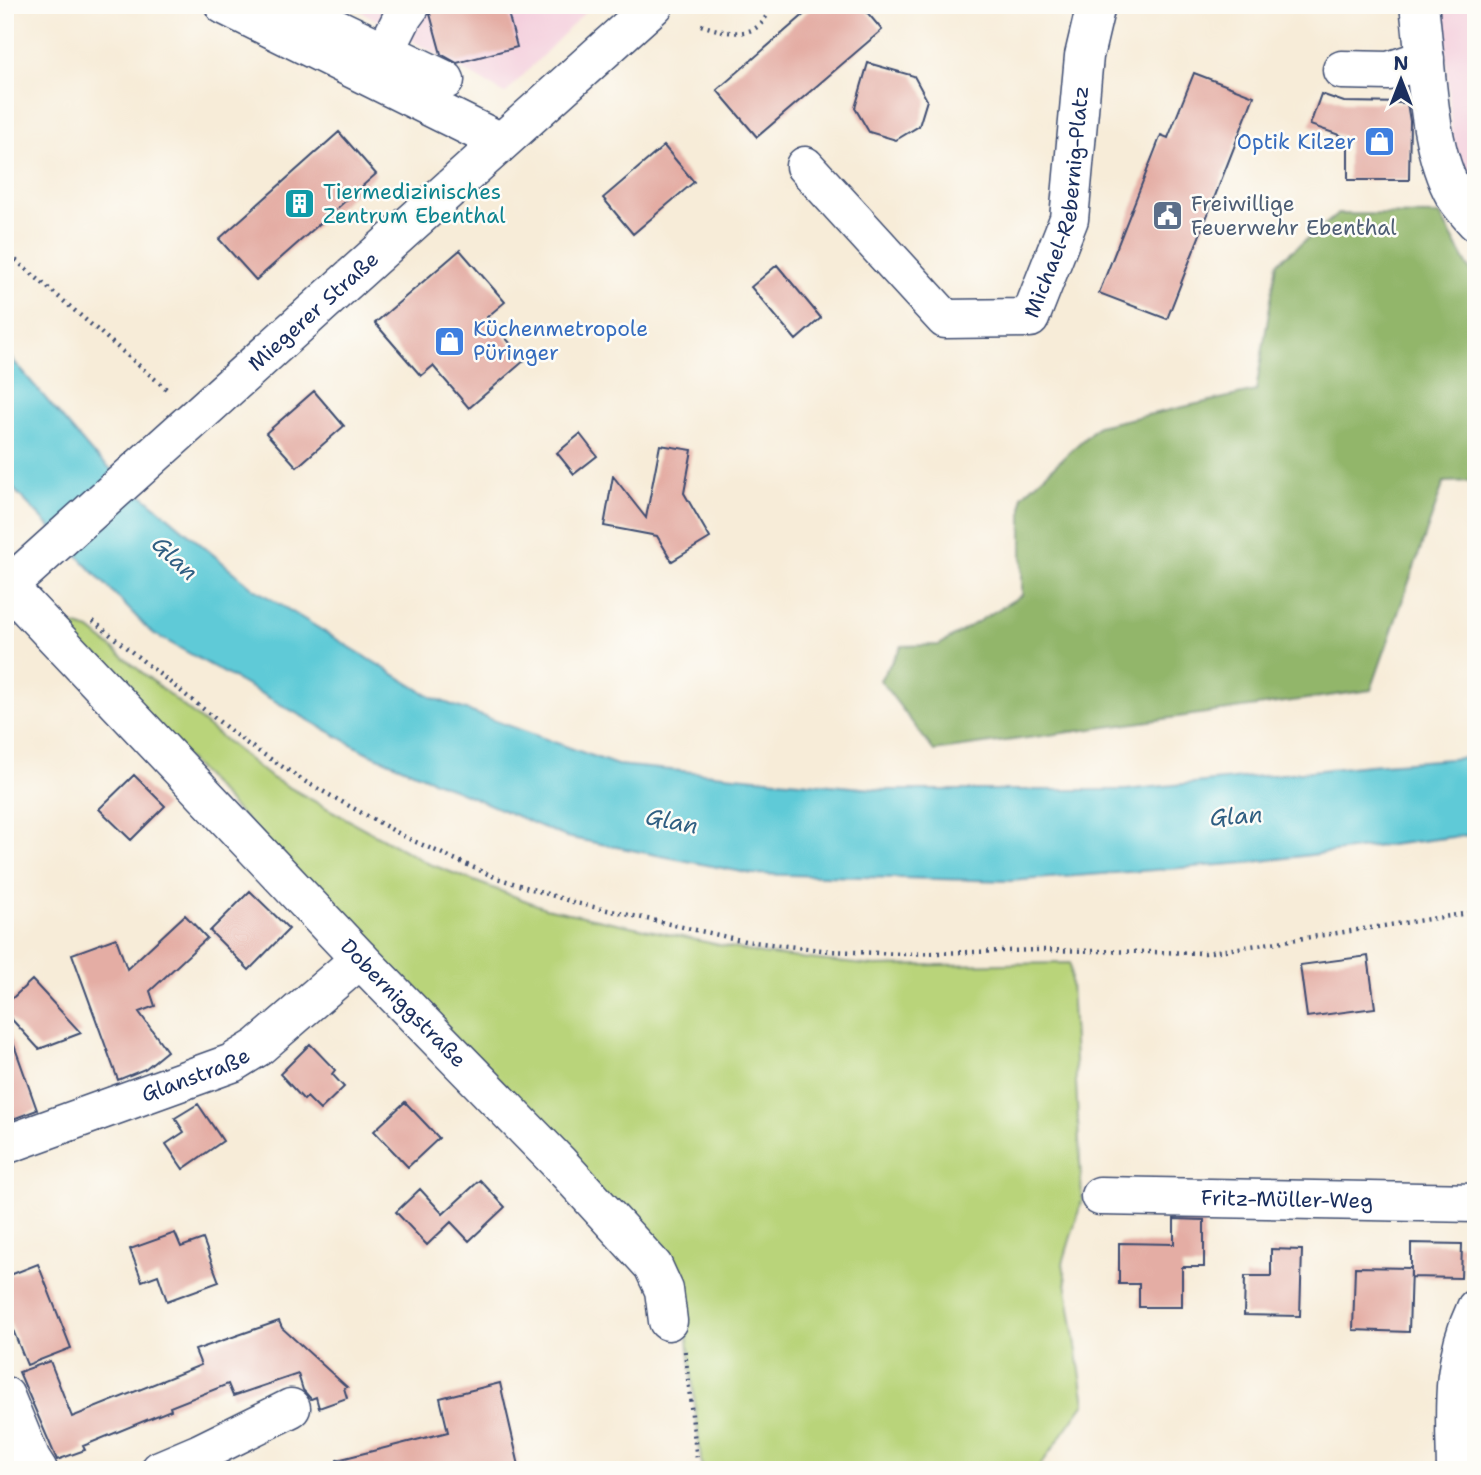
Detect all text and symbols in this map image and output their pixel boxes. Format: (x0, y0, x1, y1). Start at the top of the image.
north arrow (1366, 46, 1436, 116)
text: N (1393, 51, 1409, 76)
street label: Michael-Rebernig-Platz (1017, 85, 1095, 322)
shop icon: Optik Kilzer (1362, 125, 1396, 159)
place label: Optik Kilzer (1237, 128, 1356, 156)
place label: Tiermedizinisches Zentrum Ebenthal (323, 178, 506, 230)
building icon: Tiermedizinisches Zentrum Ebenthal (283, 187, 317, 221)
place label: Freiwillige Feuerwehr Ebenthal (1191, 190, 1397, 242)
public building icon: Freiwillige Feuerwehr Ebenthal (1151, 199, 1185, 233)
street label: Miegerer Straße (242, 245, 385, 378)
place label: Küchenmetropole Püringer (473, 315, 648, 367)
shop icon: Küchenmetropole Püringer (433, 324, 467, 358)
water label: Glan (145, 529, 205, 587)
water label: Glan (1209, 799, 1263, 833)
water label: Glan (643, 801, 701, 841)
street label: Doberniggstraße (334, 933, 472, 1074)
street label: Glanstraße (138, 1041, 255, 1109)
street label: Fritz-Müller-Weg (1201, 1184, 1373, 1215)

